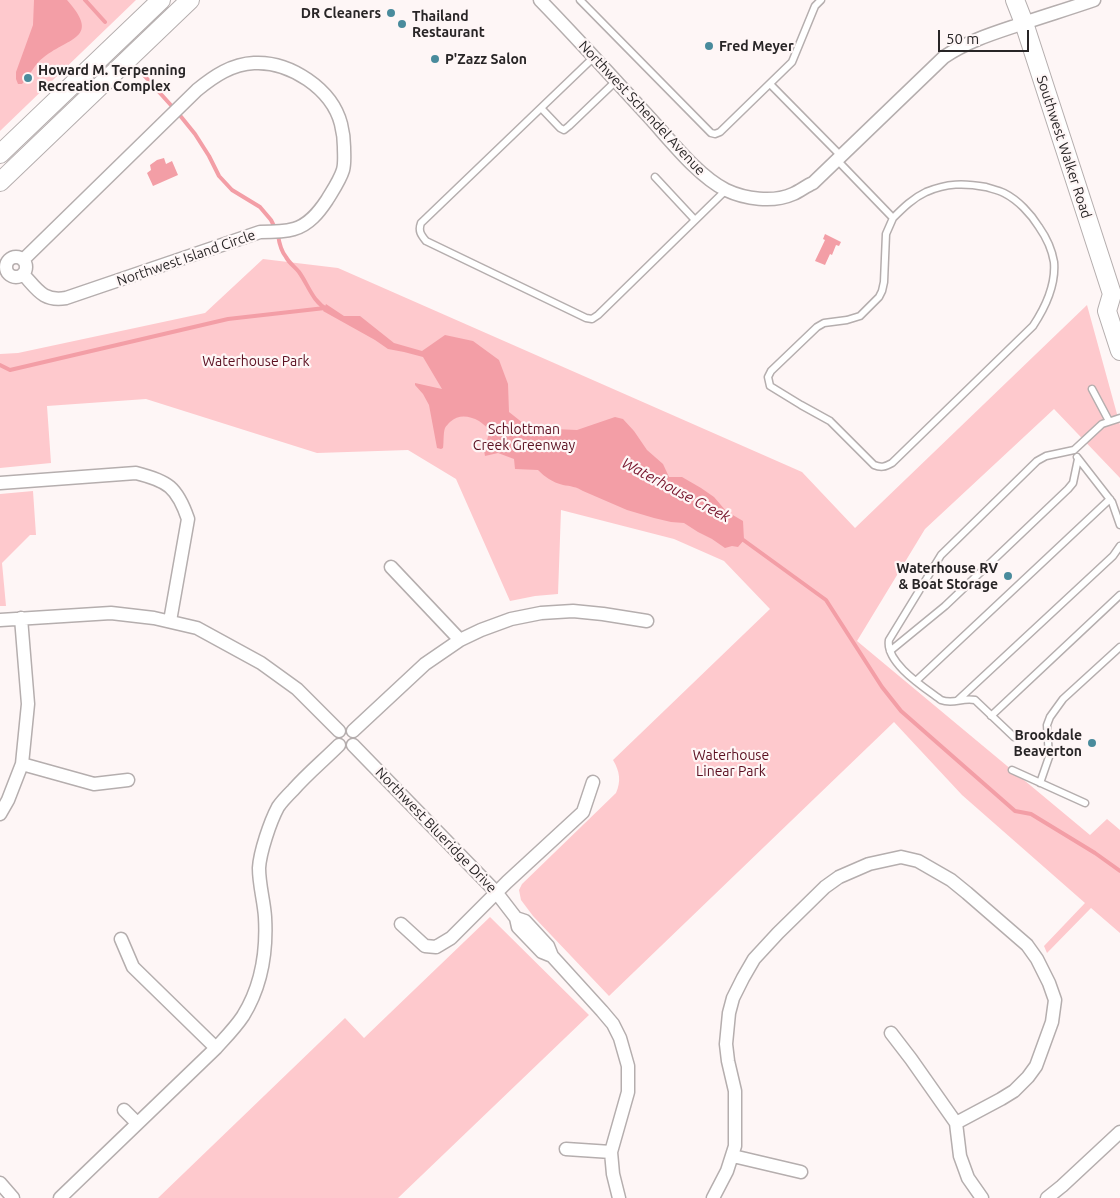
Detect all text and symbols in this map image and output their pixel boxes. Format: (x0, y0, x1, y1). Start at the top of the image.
place label: DR Cleaners (301, 5, 381, 21)
marker: DR Cleaners (385, 7, 397, 19)
place label: Thailand Restaurant (412, 8, 485, 40)
marker: Thailand Restaurant (396, 18, 408, 30)
scale bar (940, 20, 1031, 52)
text: 50 m (946, 30, 979, 47)
street label: Northwest Schendel Avenue (575, 37, 709, 179)
place label: Fred Meyer (719, 38, 794, 54)
marker: Fred Meyer (703, 40, 715, 52)
place label: P'Zazz Salon (445, 51, 527, 67)
marker: P'Zazz Salon (429, 53, 441, 65)
place label: Howard M. Terpenning Recreation Complex (38, 62, 186, 94)
marker: Howard M. Terpenning Recreation Complex (22, 72, 34, 84)
street label: Southwest Walker Road (1033, 73, 1095, 221)
street label: Northwest Island Circle (114, 226, 258, 290)
park label: Waterhouse Park (202, 353, 310, 369)
park label: Schlottman Creek Greenway (473, 421, 575, 454)
water label: Waterhouse Creek (619, 454, 733, 526)
place label: Waterhouse RV & Boat Storage (896, 560, 998, 592)
marker: Waterhouse RV & Boat Storage (1002, 570, 1014, 582)
place label: Brookdale Beaverton (1014, 727, 1082, 760)
marker: Brookdale Beaverton (1086, 737, 1098, 749)
park label: Waterhouse Linear Park (693, 747, 769, 780)
street label: Northwest Blueridge Drive (372, 764, 500, 896)

